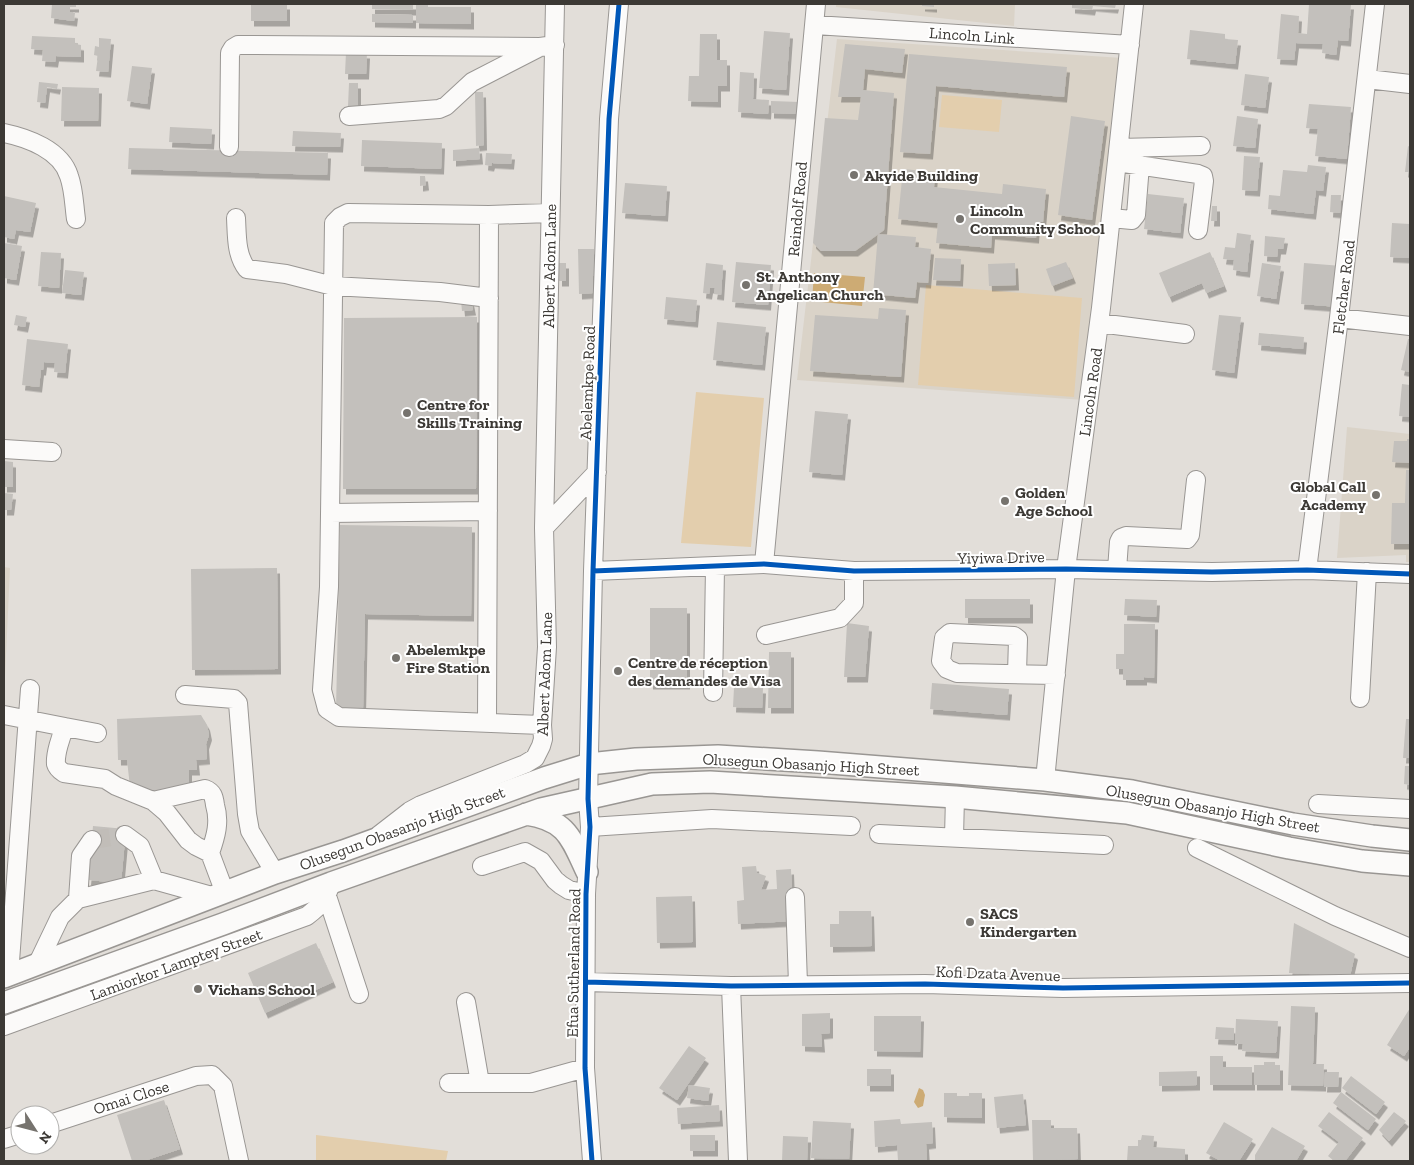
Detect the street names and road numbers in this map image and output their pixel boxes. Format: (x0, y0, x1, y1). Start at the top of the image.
street label: Lincoln Link (929, 23, 1016, 48)
street label: Reindolf Road (784, 161, 811, 257)
street label: Albert Adom Lane (539, 204, 560, 328)
street label: Fletcher Road (1328, 239, 1359, 335)
street label: Abelemkpe Road (576, 325, 599, 441)
street label: Lincoln Road (1075, 346, 1106, 438)
street label: Yiyiwa Drive (956, 547, 1045, 568)
street label: Albert Adom Lane (533, 612, 556, 736)
street label: Olusegun Obasanjo High Street (702, 749, 920, 780)
street label: Olusegun Obasanjo High Street (1104, 780, 1322, 837)
street label: Olusegun Obasanjo High Street (297, 782, 508, 875)
street label: Efua Sutherland Road (563, 888, 584, 1038)
street label: Lamiorkor Lamptey Street (88, 924, 265, 1004)
street label: Kofi Dzata Avenue (935, 962, 1061, 985)
street label: Omai Close (91, 1076, 171, 1119)

